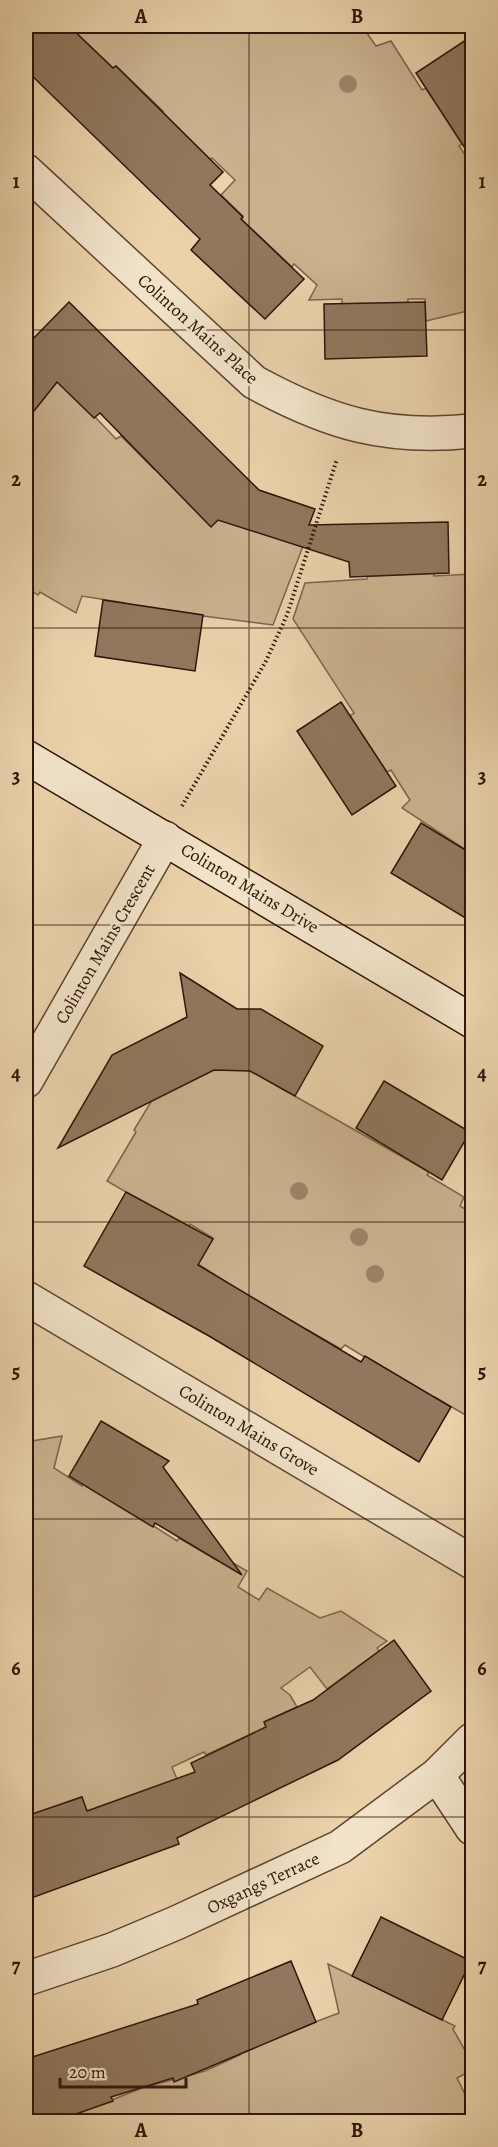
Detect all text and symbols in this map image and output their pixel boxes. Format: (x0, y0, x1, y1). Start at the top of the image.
text: A (134, 3, 148, 30)
text: B (351, 3, 363, 30)
text: 1 (12, 168, 20, 195)
text: 1 (478, 168, 486, 195)
street label: Colinton Mains Place (132, 268, 264, 390)
text: 2 (11, 466, 21, 493)
text: 2 (477, 466, 487, 493)
text: 3 (12, 763, 20, 790)
text: 3 (478, 763, 486, 790)
street label: Colinton Mains Drive (176, 837, 324, 939)
street label: Colinton Mains Crescent (49, 860, 161, 1028)
text: 4 (11, 1060, 21, 1087)
text: 4 (477, 1060, 487, 1087)
text: 5 (12, 1358, 20, 1385)
text: 5 (478, 1358, 486, 1385)
street label: Colinton Mains Grove (174, 1379, 324, 1481)
text: 6 (11, 1655, 21, 1682)
text: 6 (477, 1655, 487, 1682)
street label: Oxgangs Terrace (203, 1846, 323, 1920)
text: 7 (12, 1952, 21, 1979)
text: 7 (478, 1952, 487, 1979)
scale bar (60, 2051, 186, 2089)
text: 20 m (69, 2060, 106, 2084)
text: A (134, 2117, 148, 2144)
text: B (351, 2117, 363, 2144)

